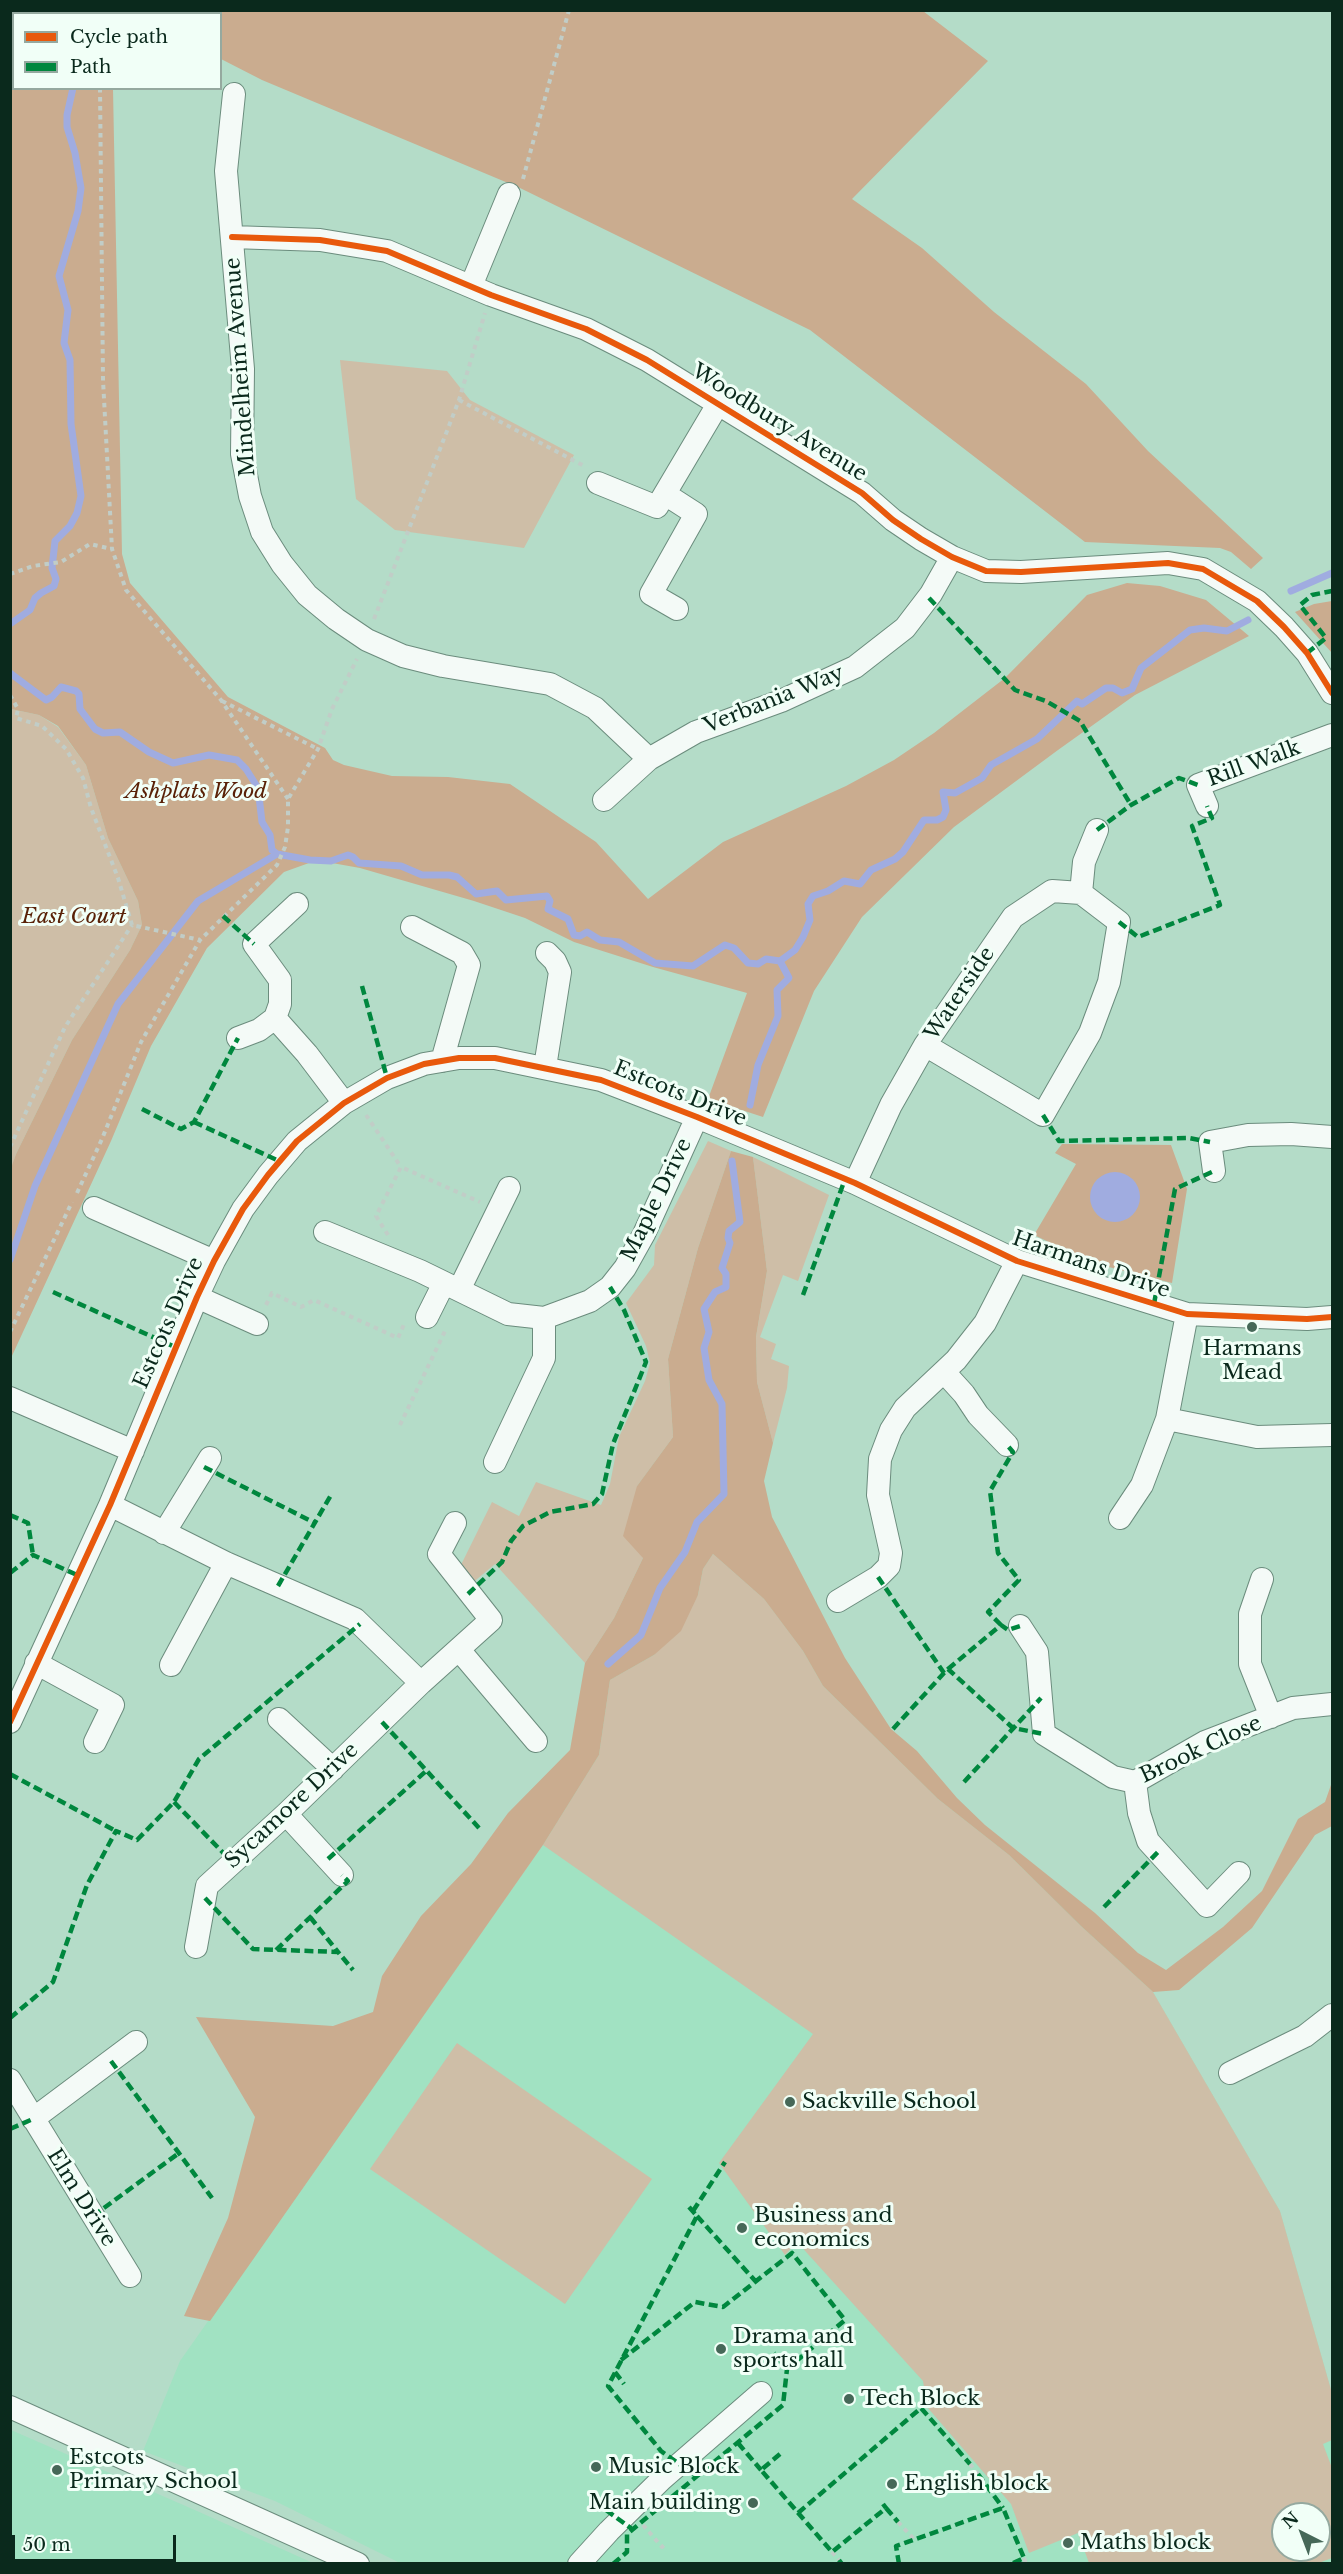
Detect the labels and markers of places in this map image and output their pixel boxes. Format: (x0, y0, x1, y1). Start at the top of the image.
marker: Harmans Mead (1245, 1320, 1259, 1334)
place label: Harmans Mead (1202, 1336, 1302, 1386)
place label: Sackville School (802, 2089, 977, 2115)
marker: Sackville School (783, 2095, 797, 2109)
place label: Business and economics (754, 2203, 893, 2253)
marker: Business and economics (735, 2221, 749, 2235)
place label: Drama and sports hall (733, 2324, 854, 2374)
marker: Drama and sports hall (714, 2342, 728, 2356)
place label: Tech Block (861, 2386, 980, 2412)
marker: Tech Block (842, 2392, 856, 2406)
place label: Estcots Primary School (69, 2445, 238, 2495)
place label: Music Block (608, 2454, 739, 2480)
marker: Music Block (589, 2460, 603, 2474)
marker: Estcots Primary School (50, 2463, 64, 2477)
place label: English block (904, 2471, 1049, 2497)
marker: English block (885, 2477, 899, 2491)
place label: Main building (589, 2490, 741, 2516)
marker: Main building (746, 2496, 760, 2510)
place label: Maths block (1080, 2530, 1211, 2556)
marker: Maths block (1061, 2536, 1075, 2550)

